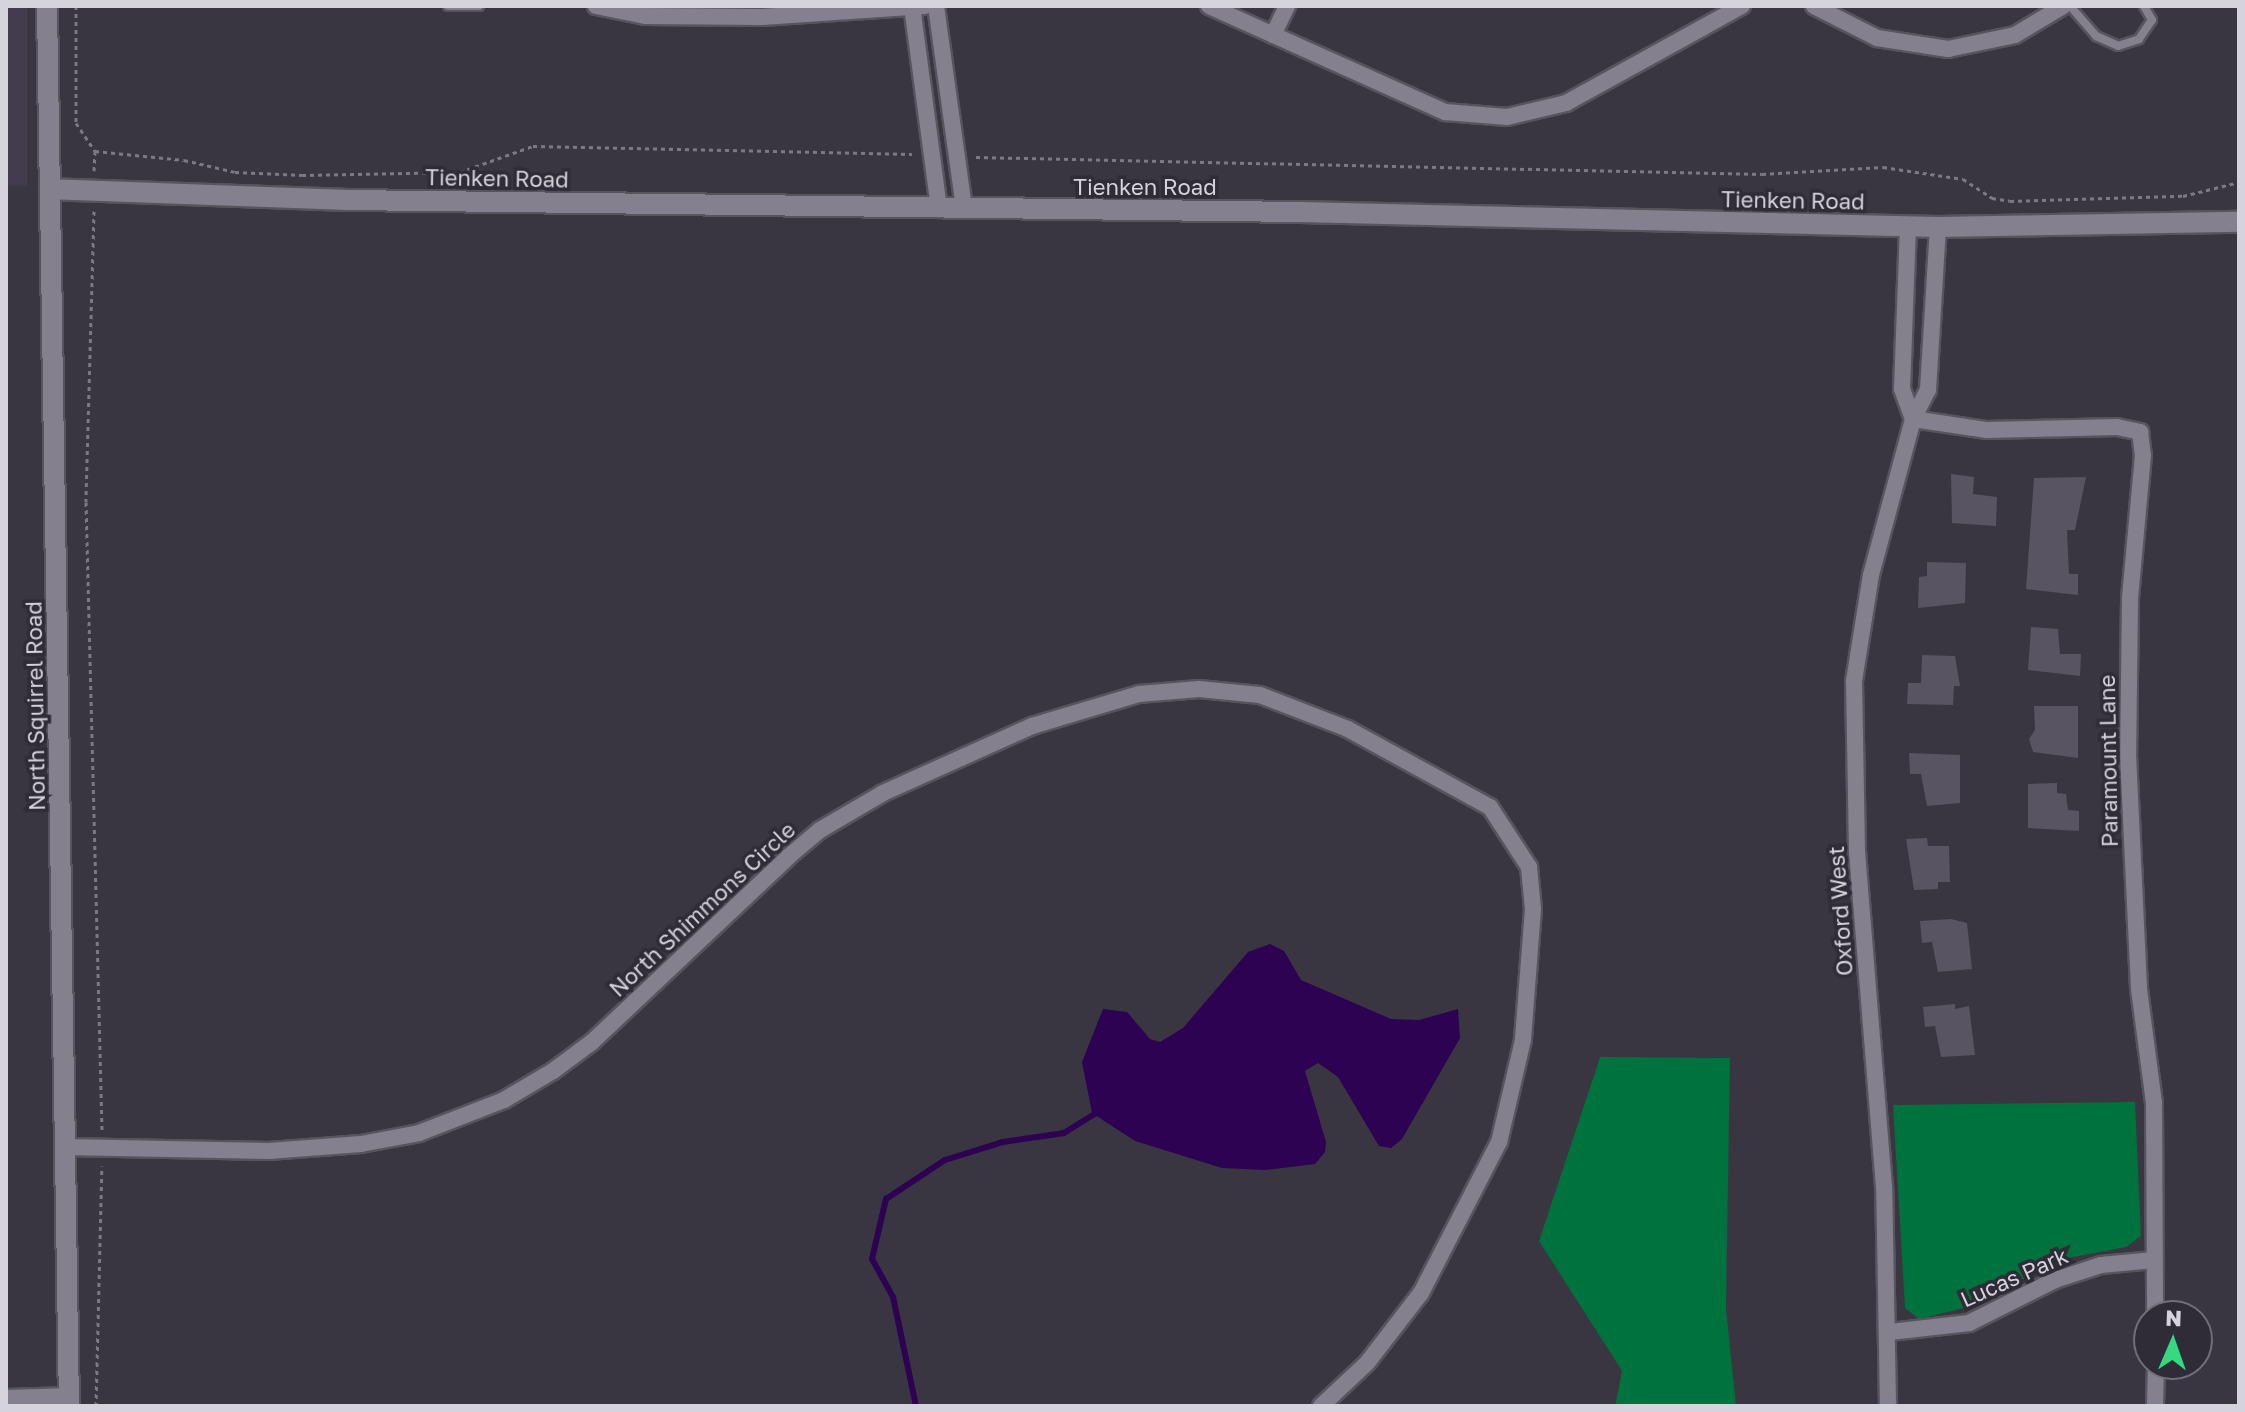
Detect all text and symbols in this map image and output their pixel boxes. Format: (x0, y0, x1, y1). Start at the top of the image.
street label: Tienken Road (425, 164, 569, 192)
street label: Tienken Road (1073, 174, 1217, 200)
street label: Tienken Road (1721, 186, 1865, 214)
street label: North Squirrel Road (20, 601, 50, 811)
street label: Paramount Lane (2093, 675, 2123, 847)
street label: North Shimmons Circle (604, 816, 800, 1002)
street label: Oxford West (1822, 845, 1858, 977)
street label: Lucas Park (1956, 1242, 2072, 1312)
north arrow (2133, 1300, 2213, 1380)
text: N (2165, 1304, 2183, 1331)

